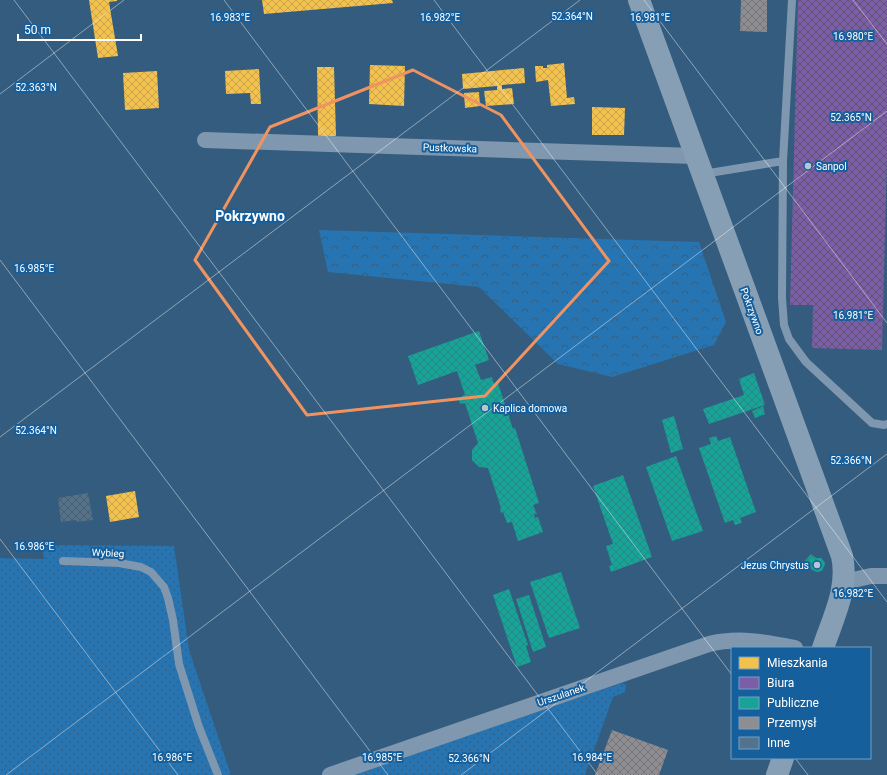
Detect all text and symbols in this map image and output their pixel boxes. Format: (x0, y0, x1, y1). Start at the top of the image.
text: 52.364°N (551, 11, 593, 22)
text: 16.983°E (210, 12, 250, 23)
text: 16.982°E (420, 12, 460, 23)
text: 16.981°E (630, 12, 670, 23)
scale bar (18, 16, 141, 42)
text: 50 m (24, 23, 51, 37)
text: 16.980°E (833, 31, 873, 42)
text: 52.363°N (15, 82, 57, 93)
text: 52.365°N (830, 112, 872, 123)
street label: Pustkowska (423, 142, 477, 154)
marker: Sanpol (803, 161, 813, 171)
place label: Sanpol (816, 161, 847, 172)
district label: Pokrzywno (215, 208, 285, 224)
text: 16.985°E (14, 263, 54, 274)
street label: Pokrzywno (738, 286, 766, 336)
text: 16.981°E (833, 310, 873, 321)
marker: Kaplica domowa (480, 403, 490, 413)
place label: Kaplica domowa (493, 403, 567, 414)
text: 52.364°N (15, 425, 57, 436)
text: 52.366°N (830, 455, 872, 466)
text: 16.986°E (14, 541, 54, 552)
street label: Wybieg (91, 547, 125, 559)
place label: Jezus Chrystus (741, 560, 809, 571)
marker: Jezus Chrystus (812, 560, 822, 570)
text: 16.982°E (833, 588, 873, 599)
legend (731, 647, 871, 759)
text: Mieszkania (767, 656, 828, 670)
text: Biura (767, 676, 794, 690)
street label: Urszulanek (536, 681, 587, 708)
text: Publiczne (767, 696, 819, 710)
text: Przemysł (767, 716, 817, 730)
text: Inne (767, 736, 790, 750)
text: 16.986°E (152, 752, 192, 763)
text: 16.985°E (362, 752, 402, 763)
text: 16.984°E (572, 752, 612, 763)
text: 52.366°N (448, 753, 490, 764)

